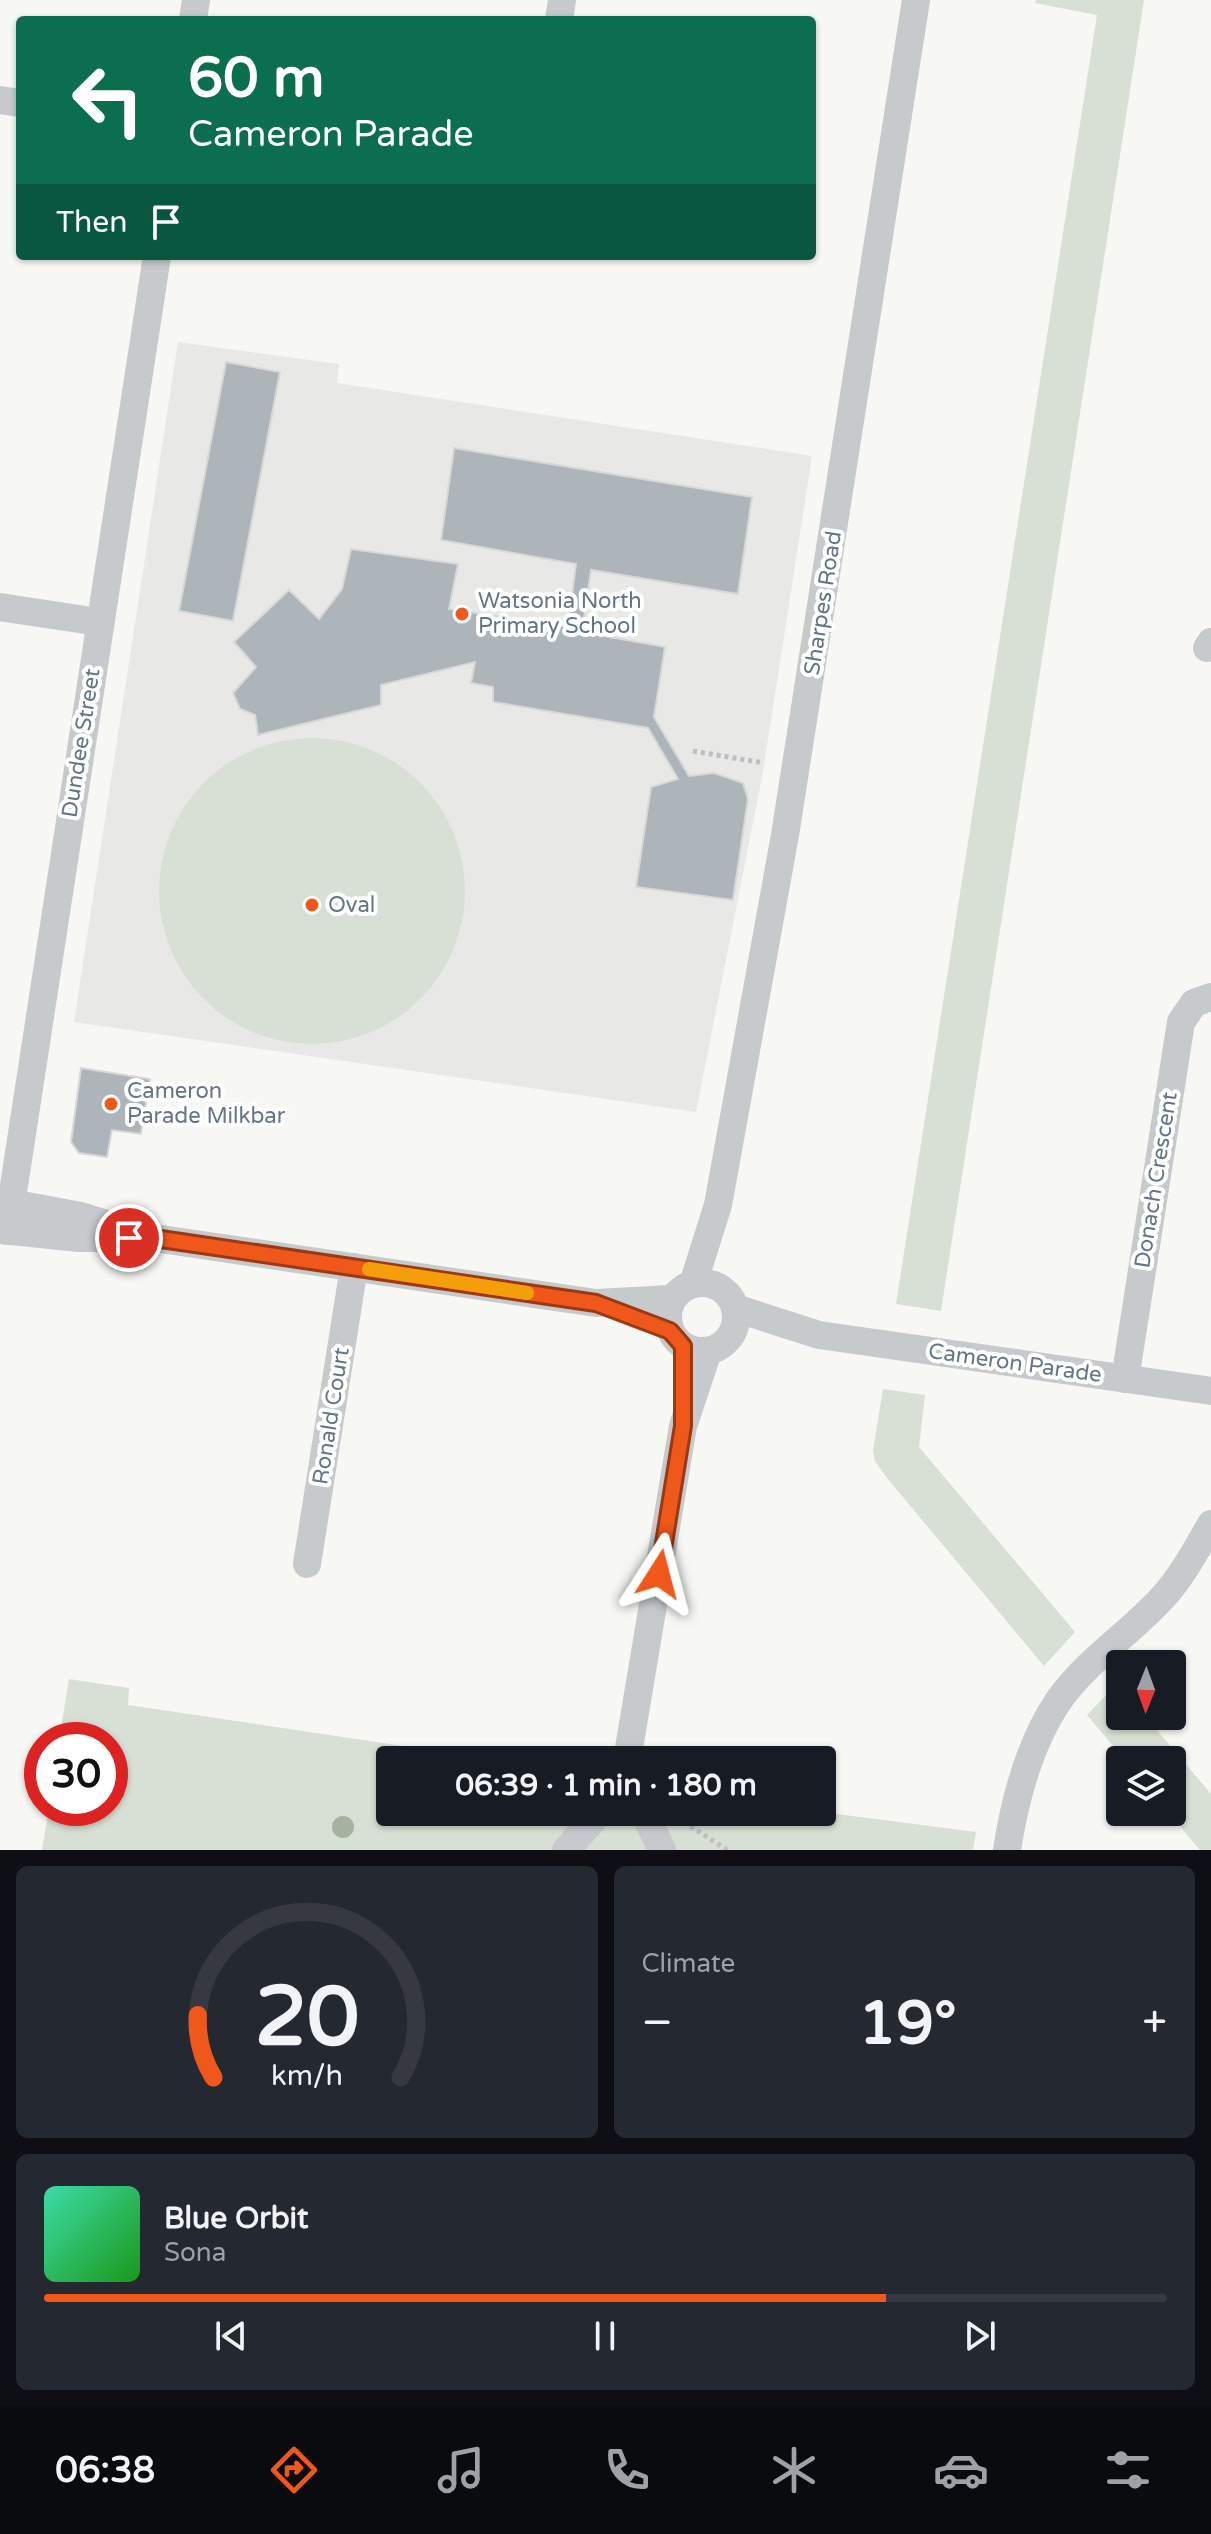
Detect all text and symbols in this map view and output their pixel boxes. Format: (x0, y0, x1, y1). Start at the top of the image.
text: 60 m (188, 45, 324, 112)
icon: left (56, 48, 160, 152)
text: Cameron Parade (188, 113, 474, 156)
icon: arrive (144, 200, 188, 244)
text: Then (56, 204, 128, 241)
street label: Sharpes Road (799, 529, 847, 677)
place label: Watsonia North Primary School (478, 588, 642, 639)
marker: Watsonia North Primary School (453, 605, 471, 623)
street label: Dundee Street (56, 667, 106, 819)
place label: Oval (328, 892, 375, 918)
marker: Oval (303, 896, 321, 914)
place label: Cameron Parade Milkbar (127, 1078, 286, 1129)
street label: Donach Crescent (1129, 1090, 1183, 1270)
marker: Cameron Parade Milkbar (102, 1095, 120, 1113)
pin (95, 1204, 163, 1272)
icon: arrive (107, 1216, 151, 1260)
street label: Cameron Parade (927, 1338, 1103, 1388)
street label: Ronald Court (307, 1346, 355, 1486)
position arrow (617, 1532, 701, 1616)
north arrow (1106, 1650, 1186, 1730)
map controls (1106, 1650, 1186, 1826)
speed limit sign: 30 (24, 1722, 128, 1826)
button: layers (1106, 1746, 1186, 1826)
text: 06:39 · 1 min · 180 m (455, 1767, 757, 1804)
text: Climate (642, 1948, 735, 1979)
text: 20 (255, 1968, 359, 2068)
text: 19° (859, 1988, 957, 2060)
text: − (642, 1997, 673, 2050)
text: + (1142, 1997, 1167, 2050)
text: km/h (271, 2059, 343, 2093)
text: Blue Orbit (164, 2200, 309, 2237)
text: Sona (164, 2237, 226, 2268)
icon: previous (209, 2314, 253, 2358)
icon: pause (583, 2314, 627, 2358)
icon: next (958, 2314, 1002, 2358)
icon: directions (266, 2442, 322, 2498)
icon: music (433, 2442, 489, 2498)
icon: phone (599, 2442, 655, 2498)
icon: climate (766, 2442, 822, 2498)
icon: car (933, 2442, 989, 2498)
icon: filters (1100, 2442, 1156, 2498)
text: 06:38 (55, 2449, 155, 2492)

